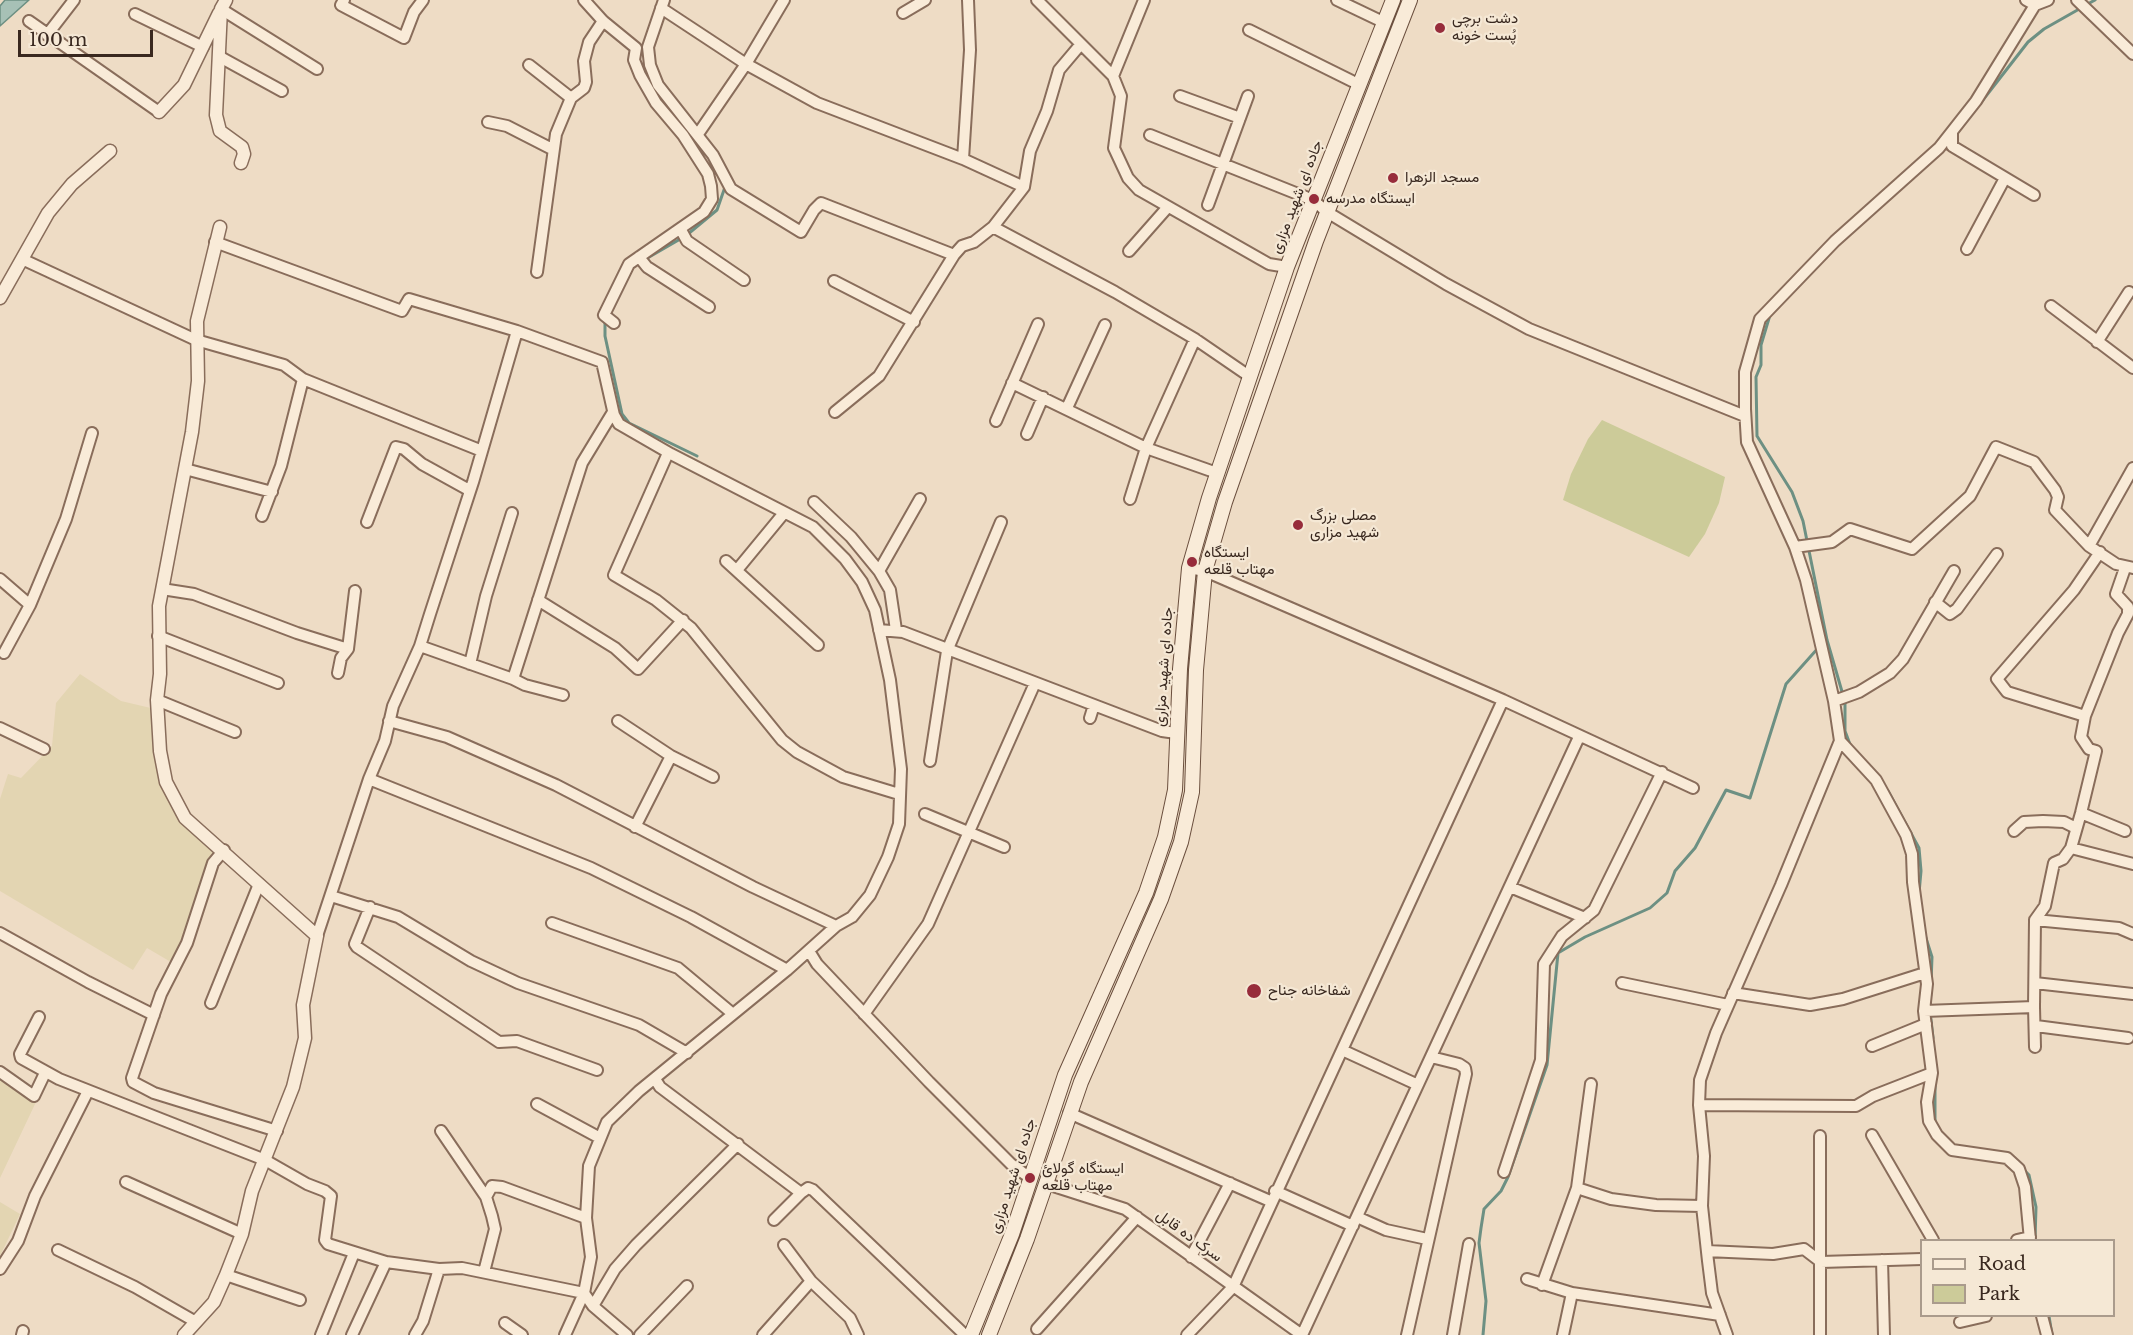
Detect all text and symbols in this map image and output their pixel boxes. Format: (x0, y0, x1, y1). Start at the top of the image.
place label: دشت برچی پُست خونه (1452, 10, 1518, 45)
scale bar (21, 18, 156, 56)
marker: دشت برچی پُست خونه (1433, 21, 1447, 35)
text: 100 m (29, 29, 87, 51)
street label: جاده ای شهید مزاری (1267, 138, 1327, 256)
place label: مسجد الزهرا (1405, 169, 1479, 187)
marker: مسجد الزهرا (1386, 171, 1400, 185)
place label: ایستگاه مدرسه (1326, 190, 1415, 208)
marker: ایستگاه مدرسه (1307, 192, 1321, 206)
place label: مصلی بزرگ شهید مزاری (1310, 507, 1379, 542)
marker: مصلی بزرگ شهید مزاری (1291, 518, 1305, 532)
place label: ایستگاه مهتاب قلعه (1204, 544, 1275, 579)
marker: ایستگاه مهتاب قلعه (1185, 555, 1199, 569)
street label: جاده ای شهید مزاری (1151, 607, 1177, 727)
marker: شفاخانه جناح (1245, 982, 1263, 1000)
place label: شفاخانه جناح (1268, 982, 1351, 1000)
street label: جاده ای شهید مزاری (986, 1116, 1040, 1236)
place label: ایستگاه گولائ مهتاب قلعه (1042, 1160, 1124, 1195)
marker: ایستگاه گولائ مهتاب قلعه (1023, 1171, 1037, 1185)
street label: سرک ده قابل (1152, 1206, 1226, 1266)
legend (1920, 1239, 2115, 1317)
text: Road (1978, 1253, 2026, 1275)
text: Park (1978, 1283, 2020, 1305)

